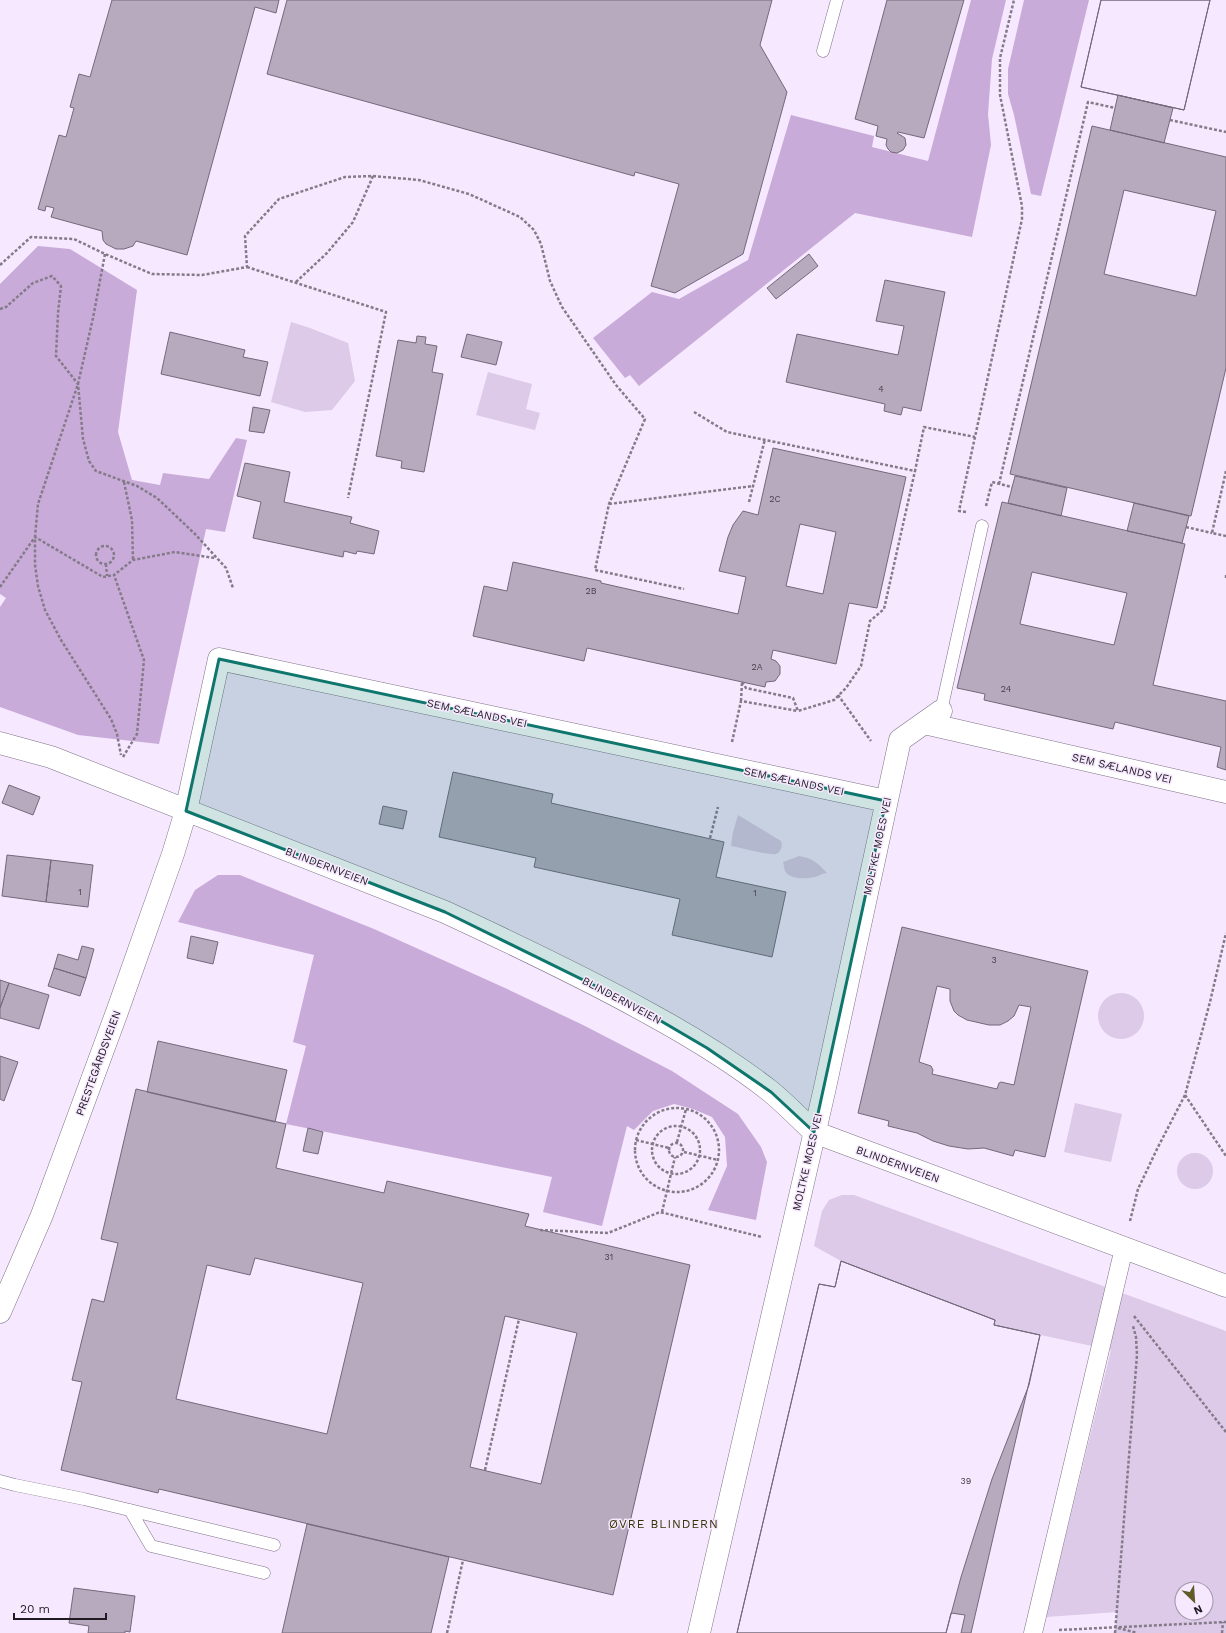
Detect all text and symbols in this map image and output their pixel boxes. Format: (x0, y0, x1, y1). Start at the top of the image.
house number: 4 (878, 384, 884, 394)
house number: 2C (769, 494, 781, 504)
house number: 2B (585, 586, 597, 596)
house number: 2A (751, 662, 763, 672)
house number: 24 (1001, 684, 1012, 694)
street label: SEM SÆLANDS VEI (426, 697, 528, 730)
street label: SEM SÆLANDS VEI (1071, 751, 1173, 786)
street label: SEM SÆLANDS VEI (743, 765, 845, 798)
street label: MOLTKE MOES VEI (861, 796, 894, 896)
street label: BLINDERNVEIEN (283, 845, 370, 888)
house number: 1 (78, 887, 82, 897)
house number: 1 (753, 888, 757, 898)
house number: 3 (991, 955, 997, 965)
street label: BLINDERNVEIEN (580, 974, 664, 1027)
street label: PRESTEGÅRDSVEIEN (73, 1009, 124, 1118)
street label: MOLTKE MOES VEI (790, 1112, 825, 1212)
street label: BLINDERNVEIEN (854, 1143, 941, 1186)
house number: 31 (605, 1252, 613, 1262)
house number: 39 (961, 1476, 971, 1486)
district label: ØVRE BLINDERN (609, 1517, 719, 1531)
north arrow (1174, 1581, 1214, 1621)
scale bar (14, 1595, 106, 1621)
text: 20 m (20, 1602, 50, 1616)
text: N (1192, 1602, 1204, 1617)

